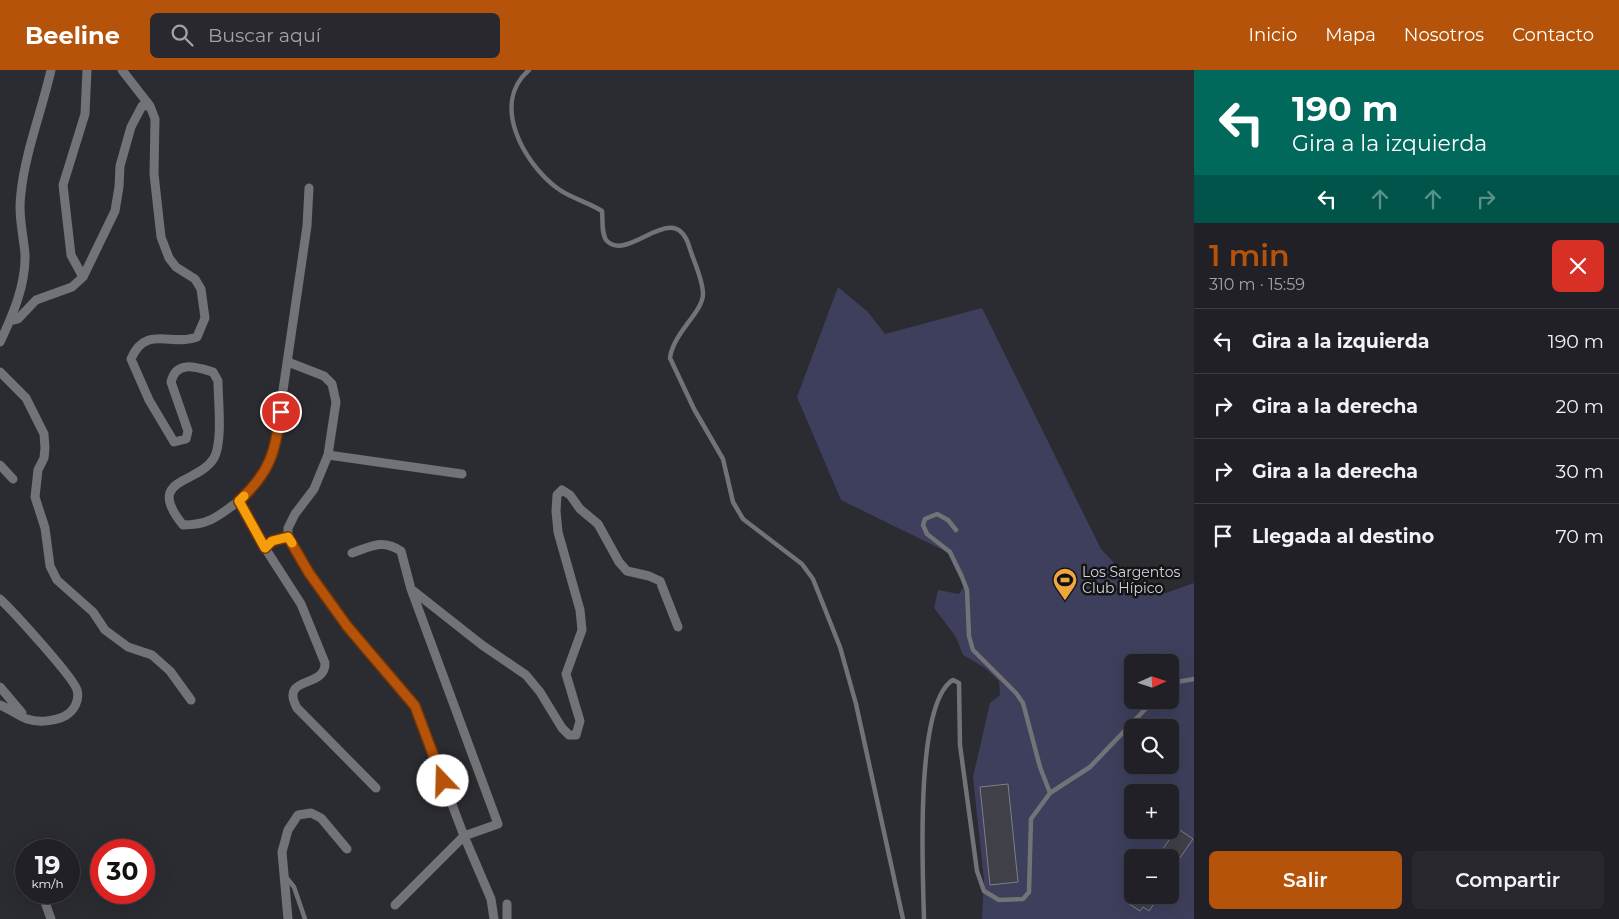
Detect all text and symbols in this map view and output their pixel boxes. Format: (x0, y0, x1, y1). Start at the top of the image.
search box (150, 13, 500, 58)
text: Beeline (25, 21, 120, 50)
icon: search (168, 21, 196, 49)
text: Buscar aquí (208, 24, 321, 47)
text: Inicio (1249, 24, 1297, 46)
text: Mapa (1325, 24, 1376, 46)
text: Nosotros (1404, 24, 1484, 46)
text: Contacto (1512, 24, 1594, 46)
text: 190 m (1292, 87, 1398, 130)
icon: left (1209, 90, 1274, 155)
text: Gira a la izquierda (1292, 130, 1487, 157)
icon: left (1313, 185, 1341, 213)
icon: ahead (1366, 185, 1394, 213)
icon: ahead (1419, 185, 1447, 213)
icon: right (1472, 185, 1500, 213)
text: 1 min (1209, 237, 1290, 274)
button: close (1552, 240, 1604, 292)
text: 310 m · 15:59 (1209, 275, 1305, 294)
icon: left (1209, 327, 1237, 355)
text: Gira a la izquierda (1252, 330, 1430, 353)
text: 190 m (1548, 330, 1604, 353)
pin (260, 391, 302, 433)
icon: right (1209, 392, 1237, 420)
text: Gira a la derecha (1252, 395, 1418, 418)
text: 20 m (1556, 395, 1604, 418)
icon: arrive (267, 398, 295, 426)
icon: right (1209, 457, 1237, 485)
text: Gira a la derecha (1252, 460, 1418, 483)
text: 30 m (1556, 460, 1604, 483)
icon: arrive (1209, 522, 1237, 550)
text: Llegada al destino (1252, 525, 1434, 548)
text: 70 m (1555, 525, 1604, 548)
place label: Los Sargentos Club Hípico (1082, 563, 1180, 597)
sports icon: Los Sargentos Club Hípico (1052, 567, 1078, 601)
north arrow (1124, 654, 1179, 709)
map controls (1124, 654, 1179, 904)
button: search (1124, 719, 1179, 774)
position arrow (416, 754, 468, 806)
button: + (1124, 784, 1179, 839)
speed limit sign: 30 (90, 839, 155, 904)
button: − (1124, 849, 1179, 904)
text: 19 (35, 850, 60, 880)
button: Salir (1209, 851, 1402, 909)
button: Compartir (1412, 851, 1604, 909)
text: km/h (31, 876, 64, 891)

